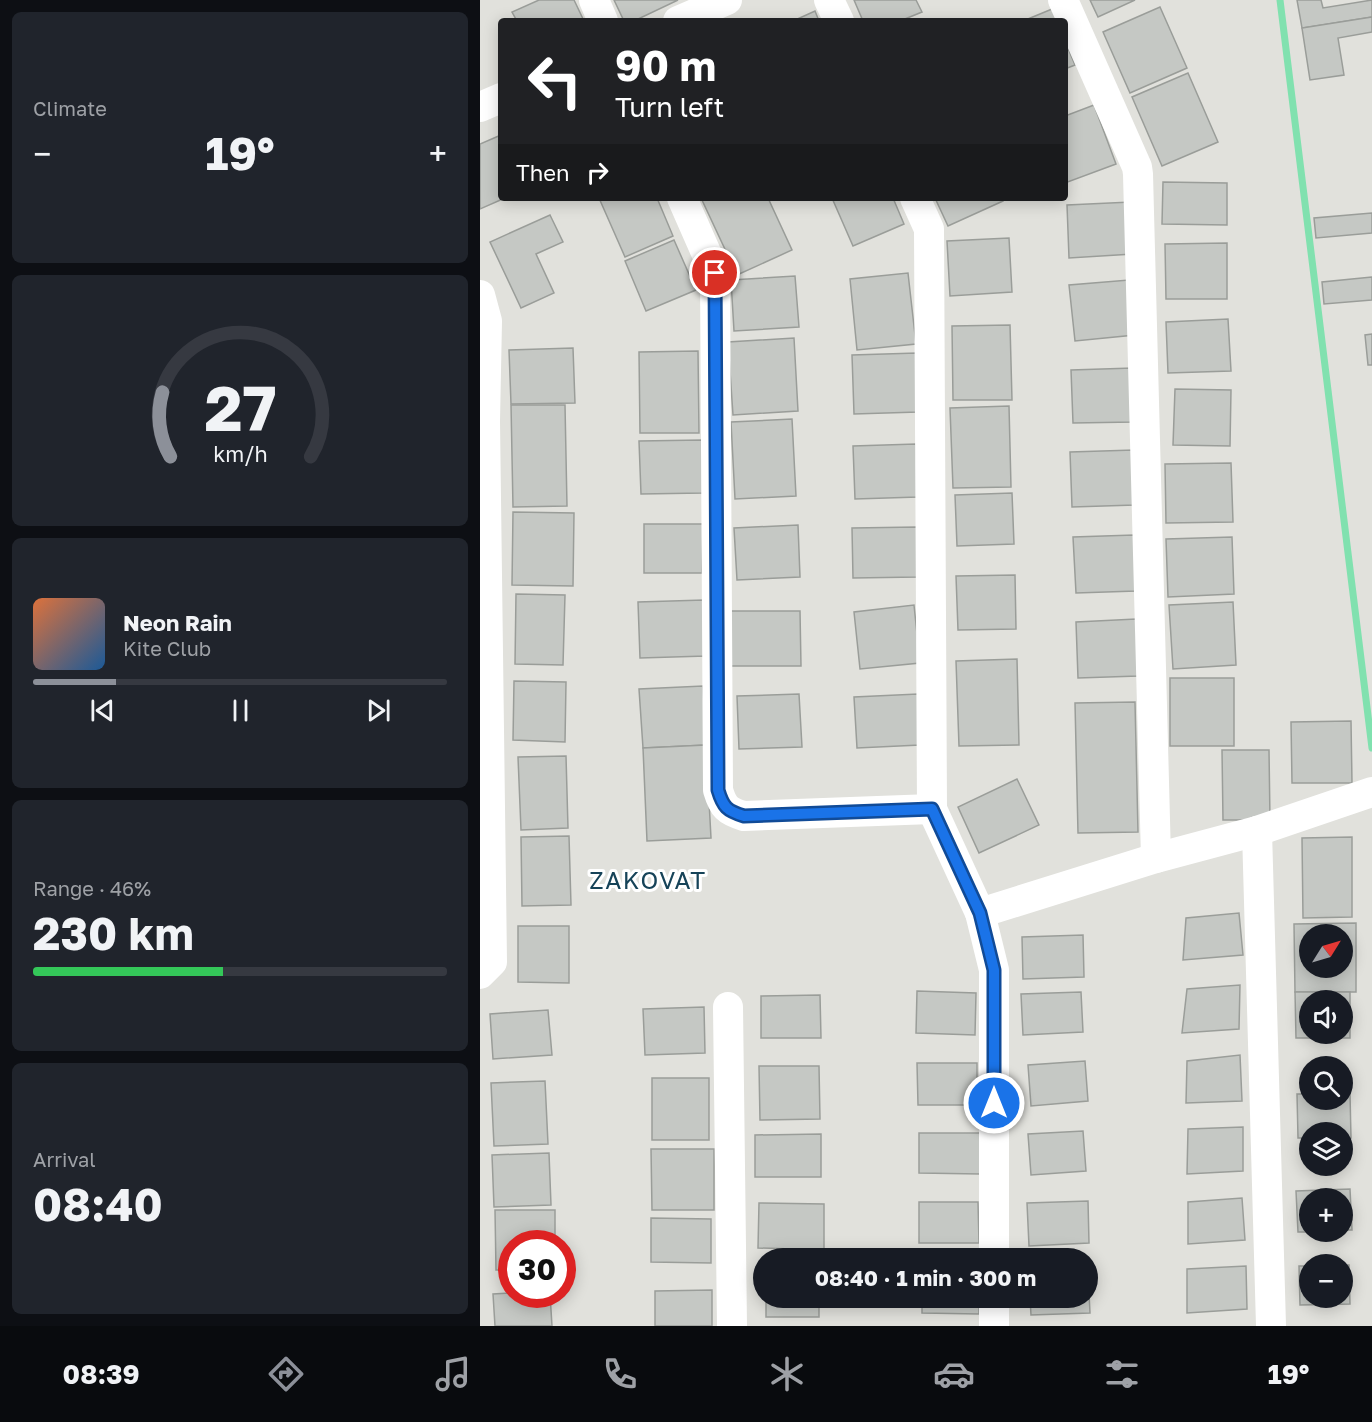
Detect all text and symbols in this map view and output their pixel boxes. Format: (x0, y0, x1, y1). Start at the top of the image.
text: 90 m (615, 40, 716, 90)
icon: left (516, 42, 594, 120)
text: Turn left (615, 91, 724, 123)
text: Climate (33, 96, 107, 120)
text: 19° (205, 126, 275, 180)
text: − (33, 134, 51, 173)
text: + (429, 134, 447, 173)
icon: right (581, 156, 614, 189)
text: Then (516, 159, 569, 186)
pin (689, 247, 740, 298)
icon: arrive (698, 256, 731, 289)
text: 27 (204, 370, 276, 445)
text: km/h (213, 442, 267, 468)
text: Neon Rain (123, 609, 232, 636)
text: Kite Club (123, 636, 211, 660)
icon: previous (86, 694, 119, 727)
icon: pause (224, 694, 257, 727)
icon: next (362, 694, 395, 727)
district label: ZAKOVAT (589, 865, 707, 894)
text: Range · 46% (33, 876, 151, 900)
text: 230 km (33, 906, 194, 960)
north arrow (1299, 924, 1353, 978)
map controls (1299, 924, 1353, 1308)
button: sound (1299, 990, 1353, 1044)
button: search (1299, 1056, 1353, 1110)
position arrow (962, 1071, 1026, 1135)
button: layers (1299, 1122, 1353, 1176)
text: Arrival (33, 1147, 96, 1171)
text: 08:40 (33, 1177, 163, 1231)
button: + (1299, 1188, 1353, 1242)
speed limit sign: 30 (498, 1230, 576, 1308)
button: − (1299, 1254, 1353, 1308)
text: 08:40 · 1 min · 300 m (815, 1264, 1036, 1291)
icon: directions (265, 1353, 307, 1395)
icon: music (432, 1353, 474, 1395)
icon: phone (599, 1353, 641, 1395)
icon: climate (766, 1353, 808, 1395)
icon: car (933, 1353, 975, 1395)
icon: filters (1101, 1353, 1143, 1395)
text: 08:39 (63, 1358, 140, 1390)
text: 19° (1268, 1358, 1309, 1390)

